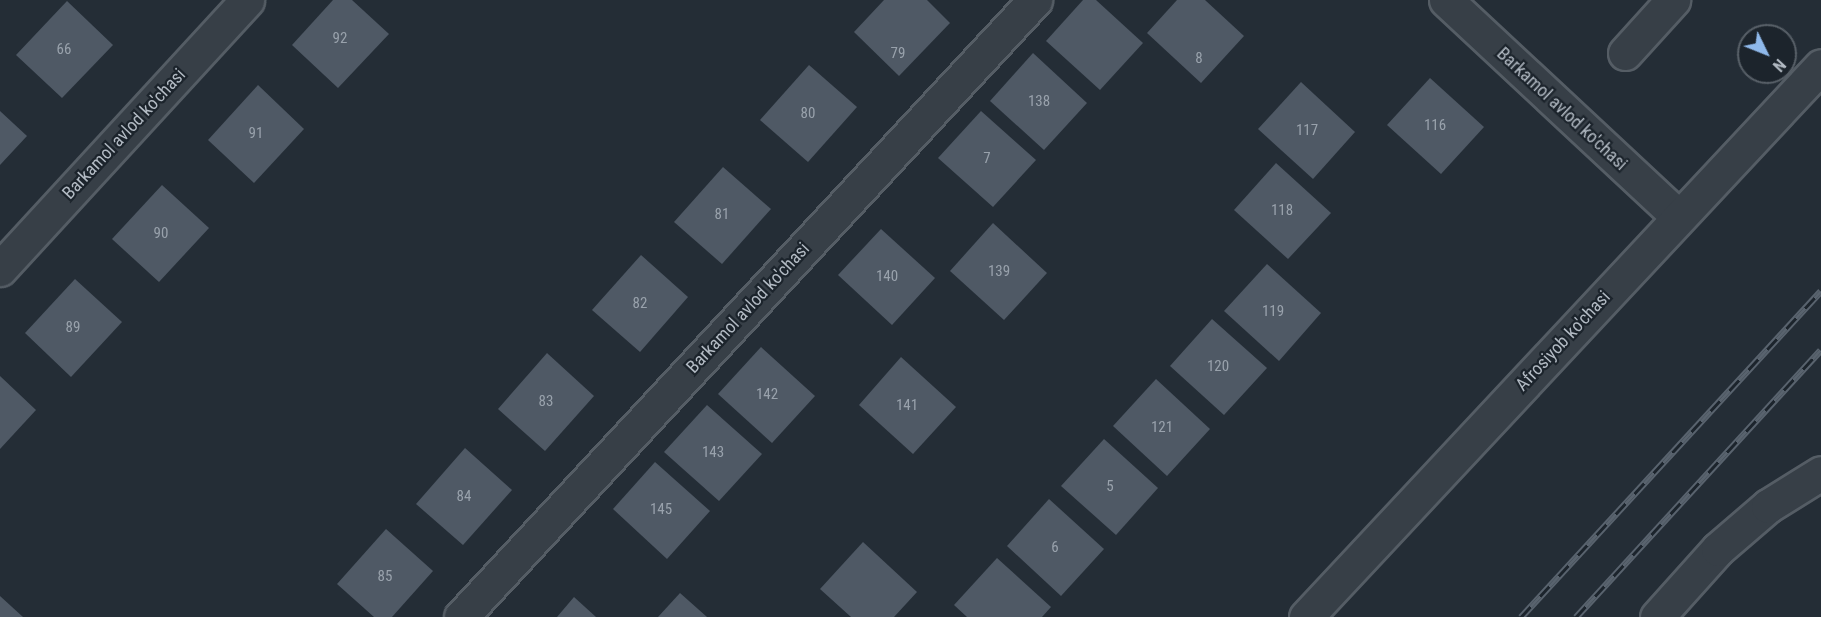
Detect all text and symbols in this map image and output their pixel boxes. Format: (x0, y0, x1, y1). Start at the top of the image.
north arrow (1737, 24, 1797, 84)
house number: 92 (333, 30, 347, 48)
house number: 66 (57, 41, 71, 59)
street label: Barkamol avlod ko'chasi (1492, 43, 1632, 175)
house number: 79 (891, 45, 905, 63)
house number: 8 (1195, 50, 1203, 68)
text: N (1769, 55, 1789, 75)
street label: Barkamol avlod ko'chasi (58, 64, 190, 204)
house number: 138 (1028, 93, 1050, 111)
house number: 80 (801, 105, 815, 123)
house number: 116 (1424, 117, 1446, 135)
house number: 117 (1296, 122, 1318, 140)
house number: 91 (249, 125, 263, 143)
house number: 7 (983, 150, 991, 168)
house number: 118 (1271, 202, 1293, 220)
house number: 81 (715, 206, 729, 224)
house number: 90 (154, 225, 168, 243)
street label: Barkamol avlod ko'chasi (682, 238, 814, 378)
house number: 139 (988, 263, 1010, 281)
house number: 140 (876, 268, 898, 286)
street label: Afrosiyob ko'chasi (1511, 287, 1615, 395)
house number: 82 (633, 295, 647, 313)
house number: 119 (1262, 303, 1284, 321)
house number: 89 (66, 319, 80, 337)
house number: 120 (1207, 358, 1229, 376)
house number: 142 (756, 386, 778, 404)
house number: 83 (539, 393, 553, 411)
house number: 141 (896, 397, 918, 415)
house number: 121 (1151, 419, 1173, 437)
house number: 143 (702, 444, 724, 462)
house number: 5 (1106, 478, 1114, 496)
house number: 84 (457, 488, 471, 506)
house number: 145 (650, 501, 672, 519)
house number: 6 (1051, 539, 1059, 557)
house number: 85 (378, 568, 392, 586)

